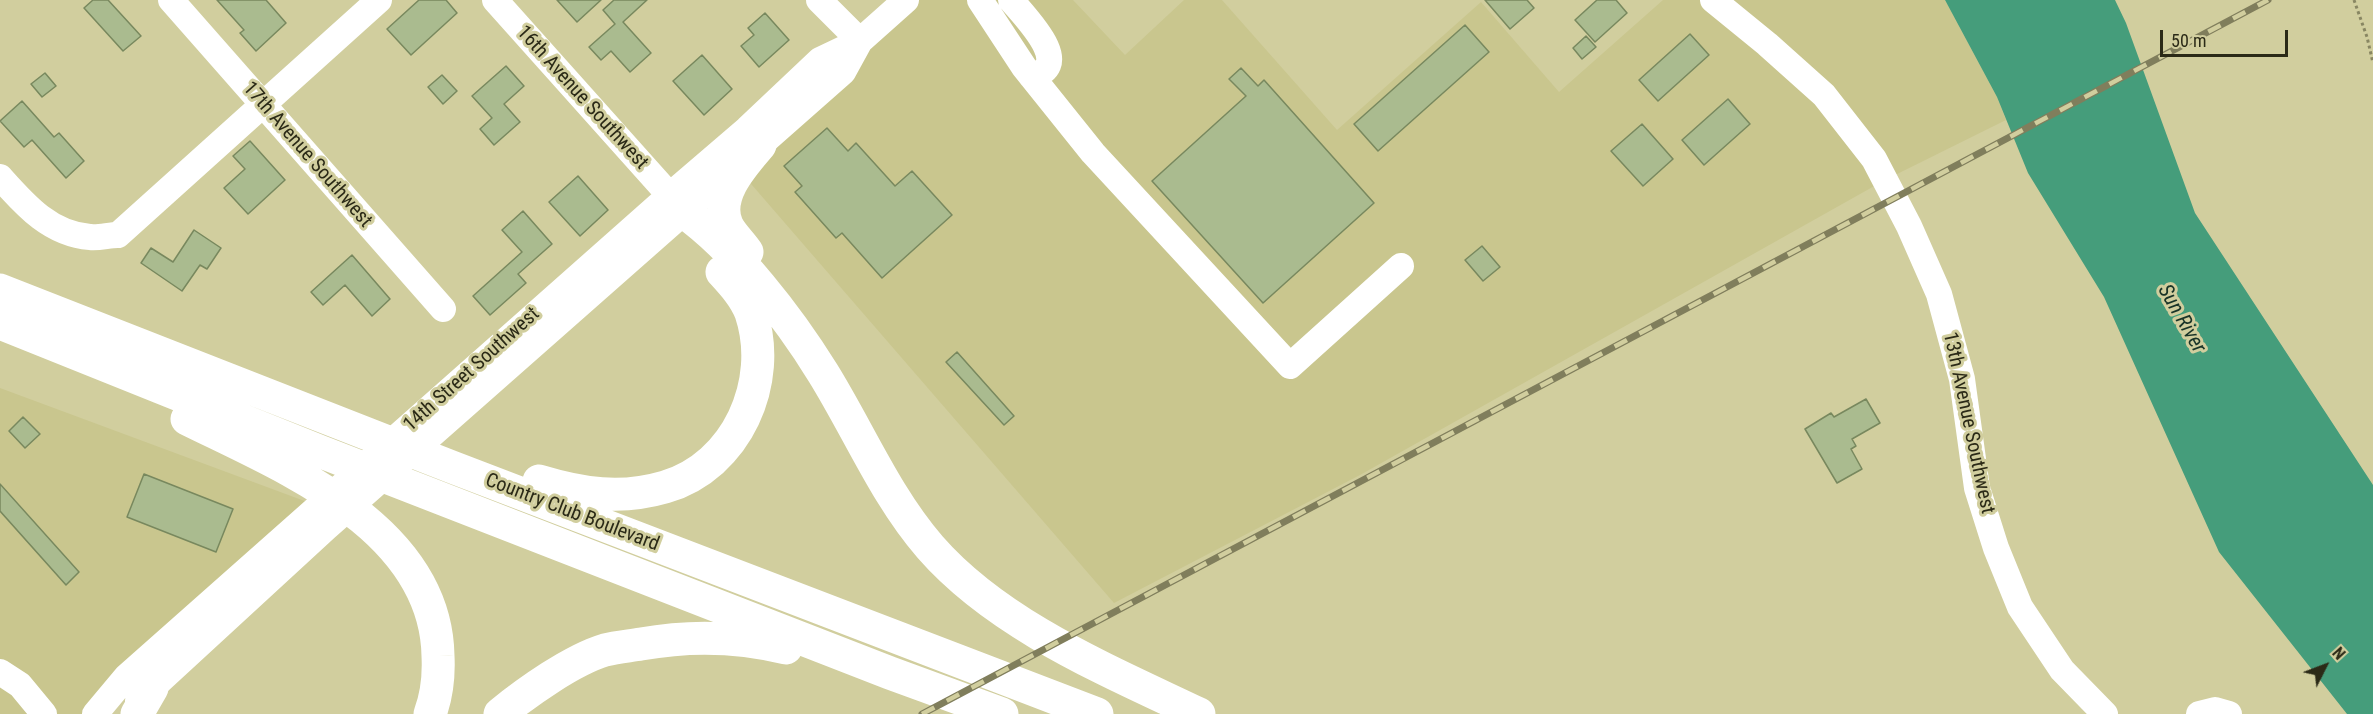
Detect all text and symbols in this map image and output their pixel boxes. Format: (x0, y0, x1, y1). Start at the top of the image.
scale bar (2163, 18, 2290, 56)
street label: 16th Avenue Southwest (511, 21, 653, 175)
text: 50 m (2171, 30, 2206, 51)
street label: 17th Avenue Southwest (237, 77, 377, 233)
water label: Sun River (2151, 280, 2211, 358)
street label: 14th Street Southwest (399, 303, 545, 437)
street label: 13th Avenue Southwest (1937, 330, 1999, 516)
street label: Country Club Boulevard (482, 469, 662, 557)
north arrow (2295, 636, 2355, 696)
text: N (2328, 644, 2349, 664)

